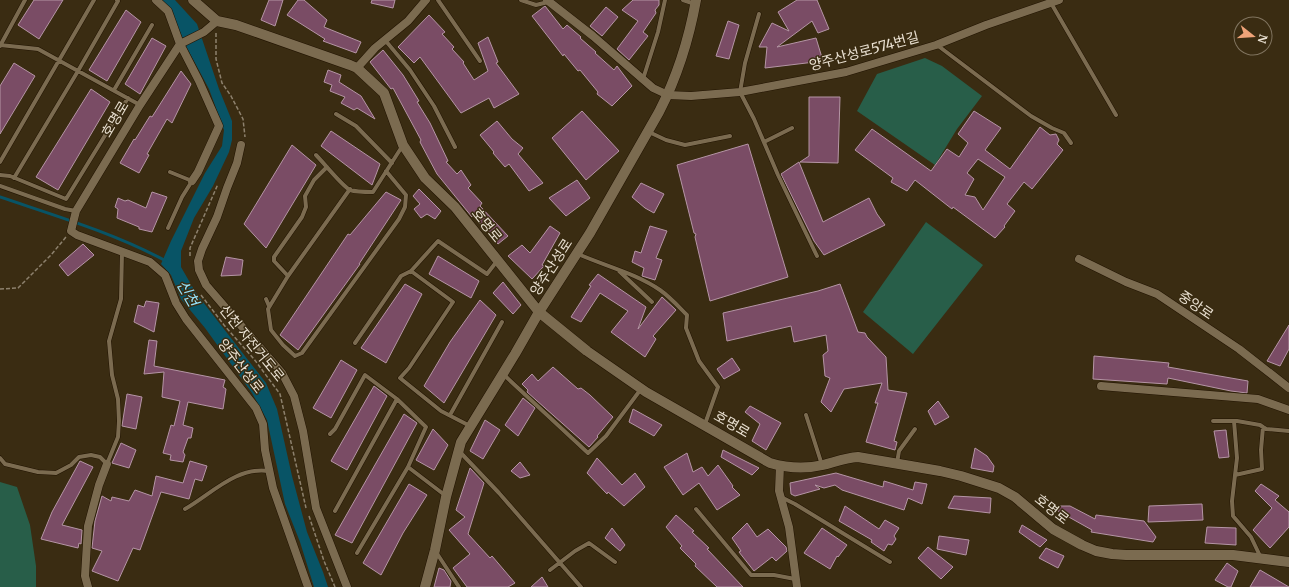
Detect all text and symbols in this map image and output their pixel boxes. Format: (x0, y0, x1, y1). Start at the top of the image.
north arrow (1233, 16, 1273, 56)
street label: 양주산성로574번길 (807, 28, 921, 74)
text: N (1255, 33, 1271, 45)
street label: 호명로 (97, 98, 133, 140)
street label: 호명로 (468, 204, 506, 246)
street label: 양주산성로 (526, 235, 576, 299)
water label: 신천 (173, 276, 204, 312)
street label: 중앙로 (1175, 287, 1217, 323)
street label: 신천 자전거도로 (216, 301, 288, 385)
street label: 양주산성로 (214, 335, 268, 397)
street label: 호명로 (711, 407, 753, 442)
street label: 호명로 (1031, 490, 1073, 528)

